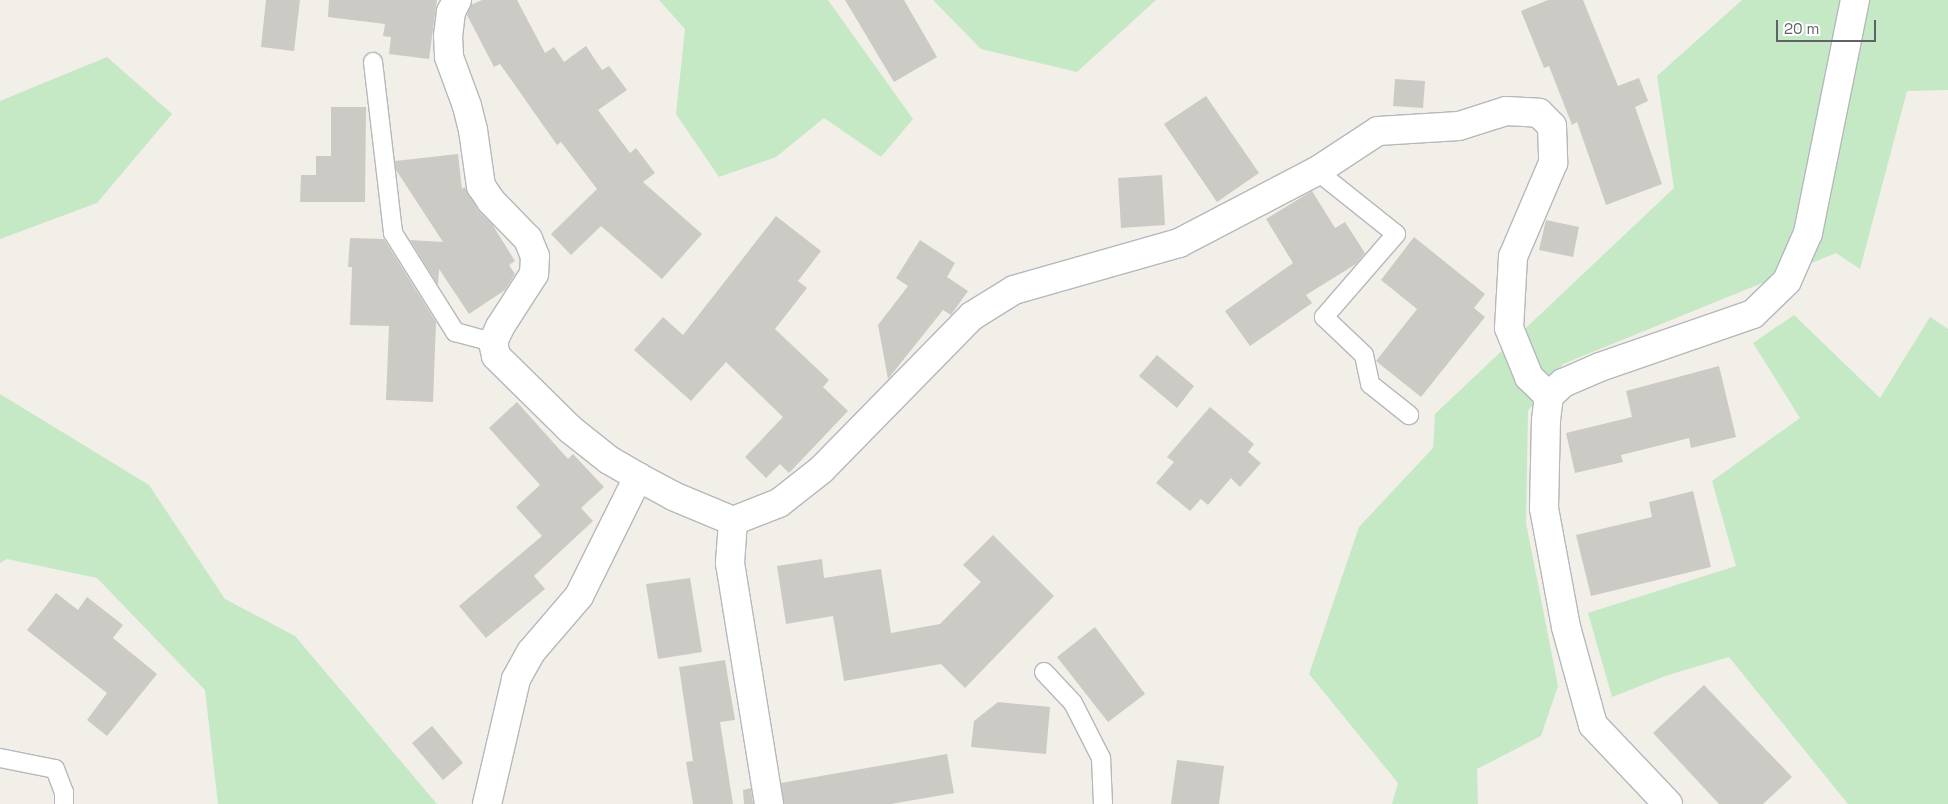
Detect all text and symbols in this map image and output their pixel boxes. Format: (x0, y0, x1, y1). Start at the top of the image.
scale bar (1778, 10, 1878, 42)
text: 20 m (1784, 19, 1819, 38)

